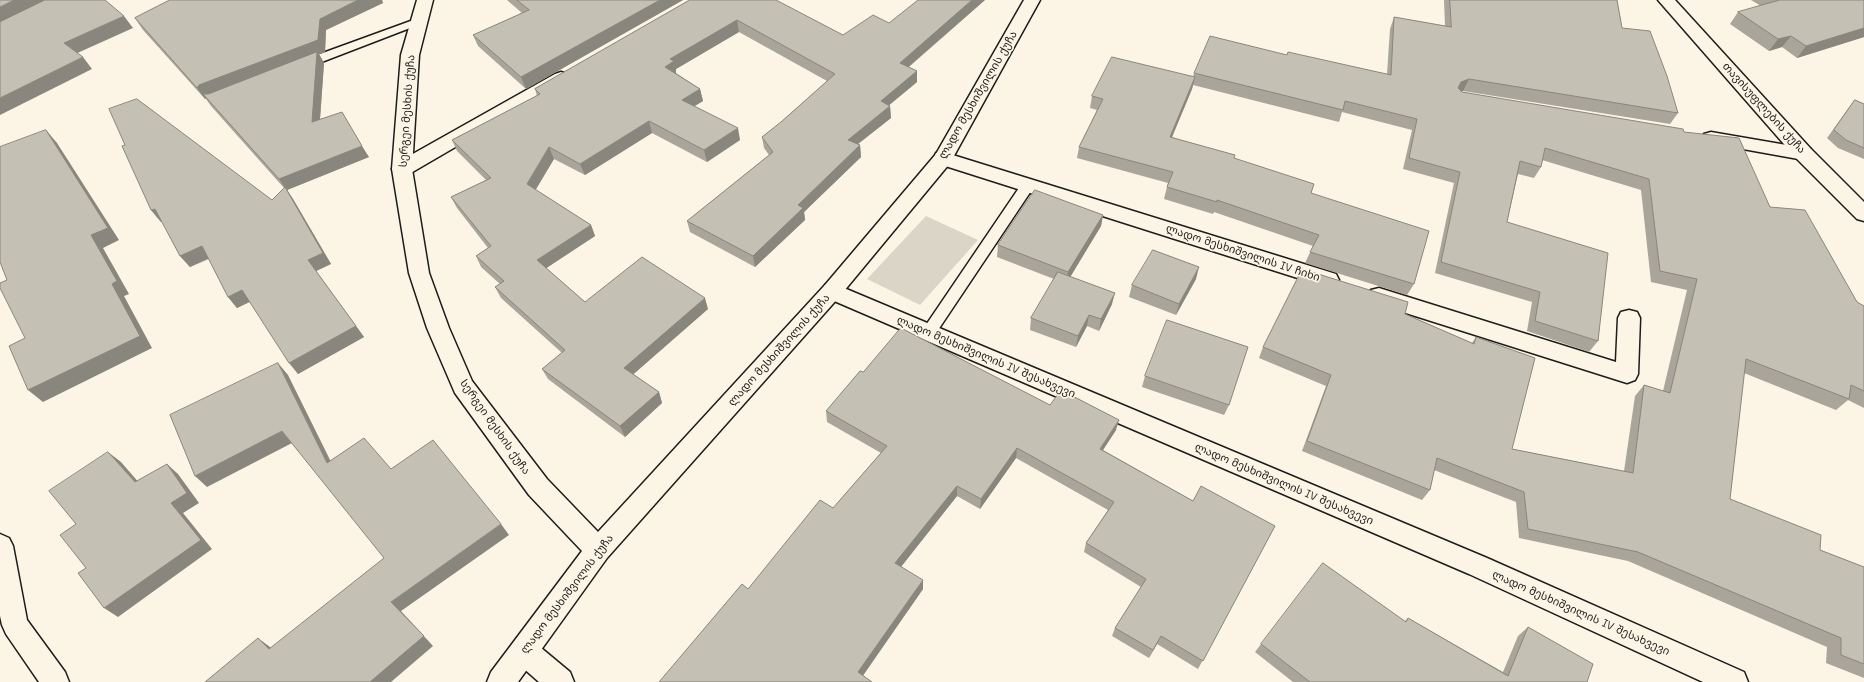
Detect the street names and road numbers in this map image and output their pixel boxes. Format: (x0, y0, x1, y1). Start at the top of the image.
street label: ლადო მესხიშვილის ქუჩა (936, 29, 1020, 161)
street label: სერგეი მესხის ქუჩა (396, 54, 418, 168)
street label: თავისუფლების ქუჩა (1720, 60, 1808, 156)
street label: ლადო მესხიშვილის IV ჩიხი (1164, 222, 1322, 284)
street label: ლადო მესხიშვილის ქუჩა (725, 291, 833, 409)
street label: ლადო მესხიშვილის IV შესახვევი (895, 313, 1077, 401)
street label: სერგეი მესხის ქუჩა (457, 377, 533, 477)
street label: ლადო მესხიშვილის IV შესახვევი (1193, 440, 1375, 528)
street label: ლადო მესხიშვილის ქუჩა (518, 532, 616, 656)
street label: ლადო მესხიშვილის IV შესახვევი (1490, 568, 1672, 658)

